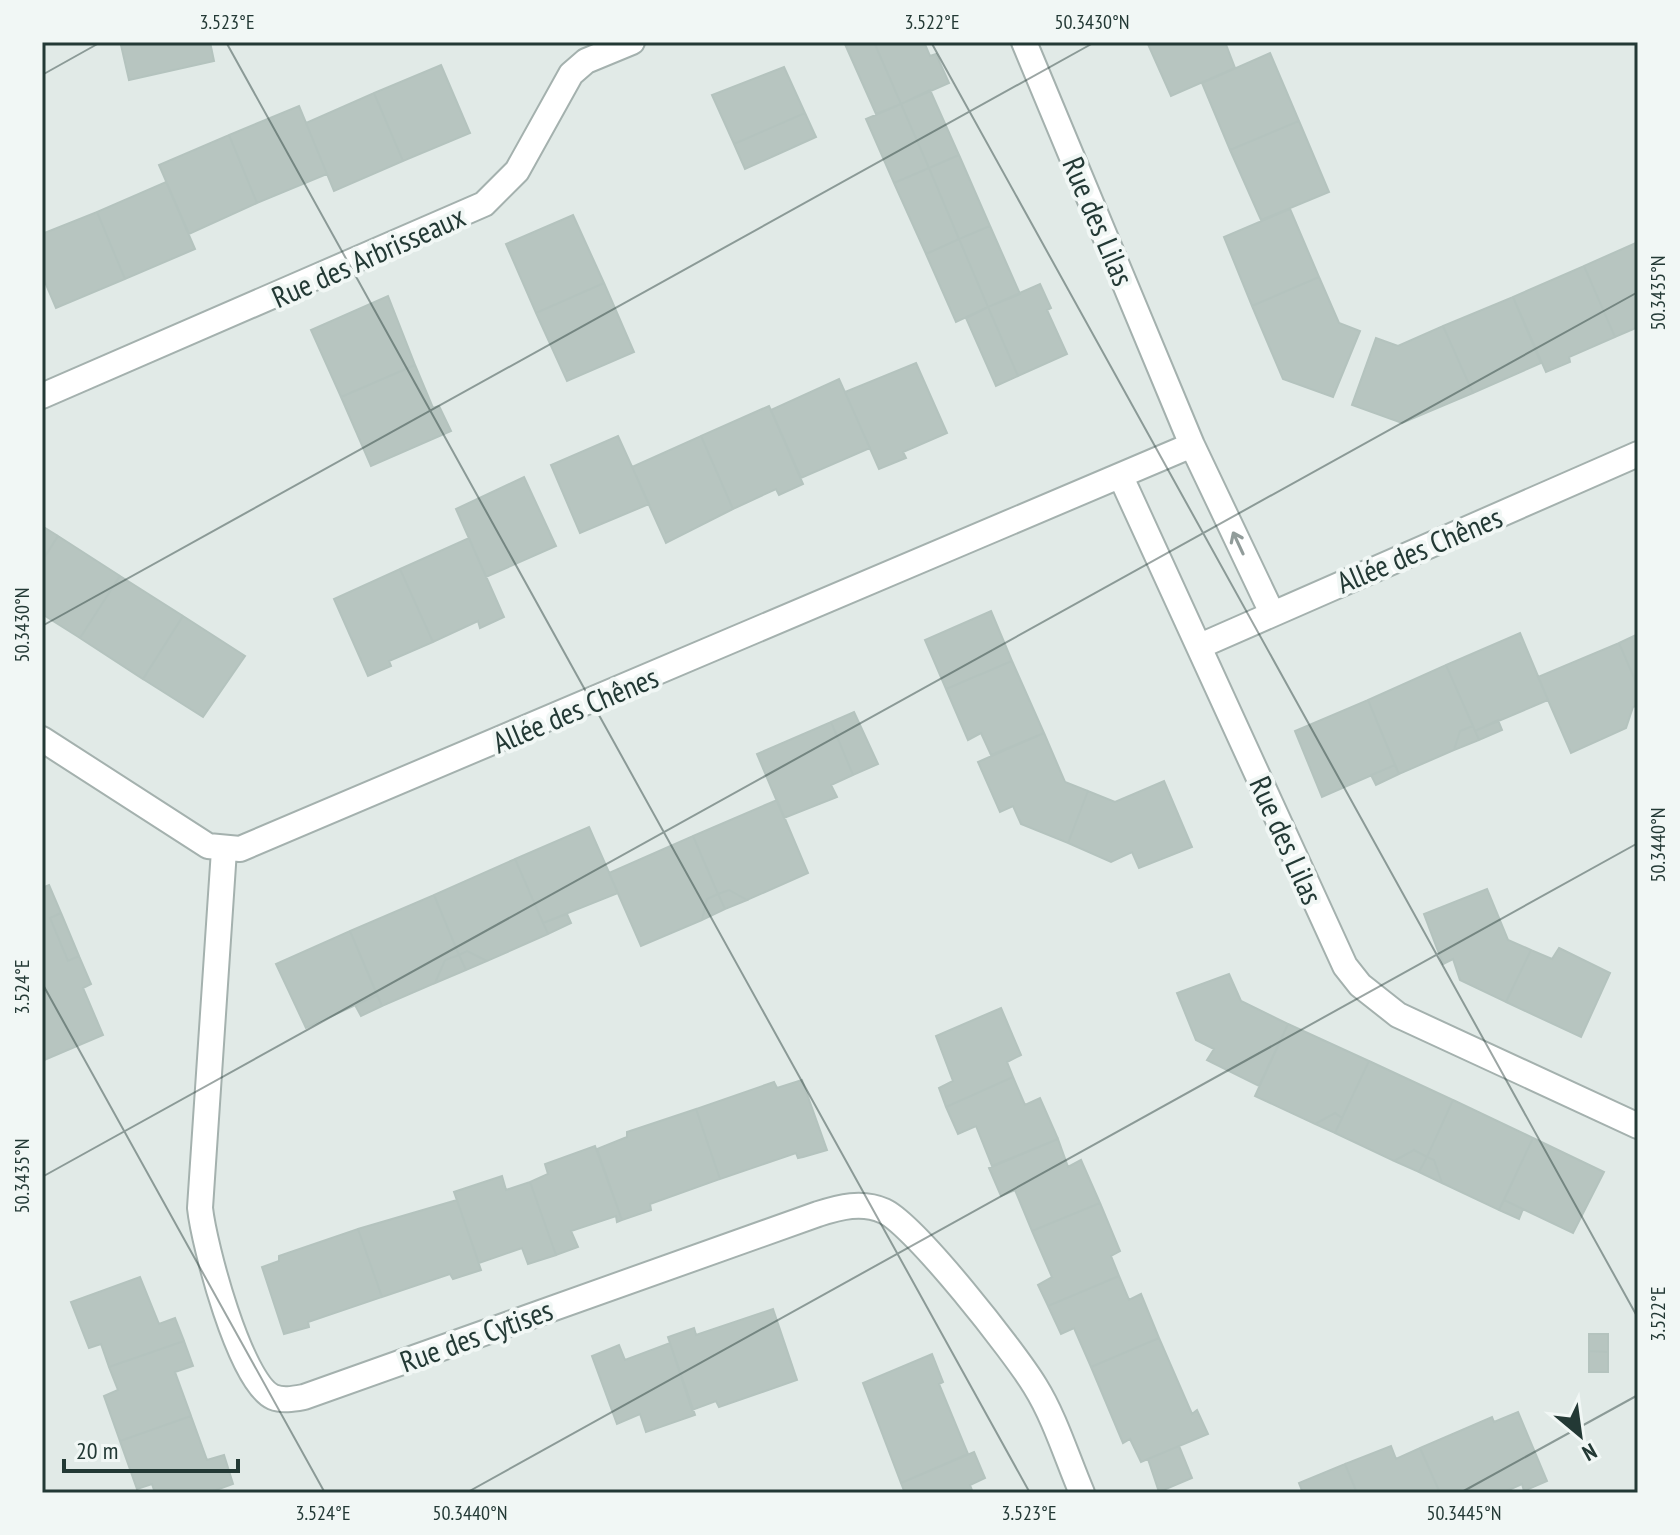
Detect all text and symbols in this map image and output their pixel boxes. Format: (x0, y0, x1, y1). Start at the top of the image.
text: 3.523°E (200, 9, 254, 35)
text: 3.522°E (905, 9, 959, 35)
text: 50.3430°N (1054, 9, 1130, 35)
street label: Rue des Lilas (1054, 151, 1144, 291)
street label: Rue des Arbrisseaux (265, 196, 471, 316)
text: 50.3435°N (1645, 255, 1671, 331)
street label: Allée des Chênes (1330, 497, 1508, 601)
one-way arrow (1230, 531, 1245, 555)
text: 50.3430°N (9, 587, 35, 663)
street label: Allée des Chênes (486, 657, 664, 761)
street label: Rue des Lilas (1241, 770, 1333, 910)
text: 50.3440°N (1645, 807, 1671, 883)
text: 3.524°E (9, 960, 35, 1014)
text: 50.3435°N (9, 1138, 35, 1214)
text: 3.522°E (1645, 1287, 1671, 1341)
street label: Rue des Cytises (394, 1289, 558, 1381)
north arrow (1540, 1395, 1620, 1475)
scale bar (64, 1423, 238, 1473)
text: 20 m (76, 1435, 118, 1466)
text: N (1578, 1437, 1602, 1468)
text: 3.524°E (296, 1500, 350, 1526)
text: 50.3440°N (432, 1500, 508, 1526)
text: 3.523°E (1002, 1500, 1056, 1526)
text: 50.3445°N (1426, 1500, 1502, 1526)

